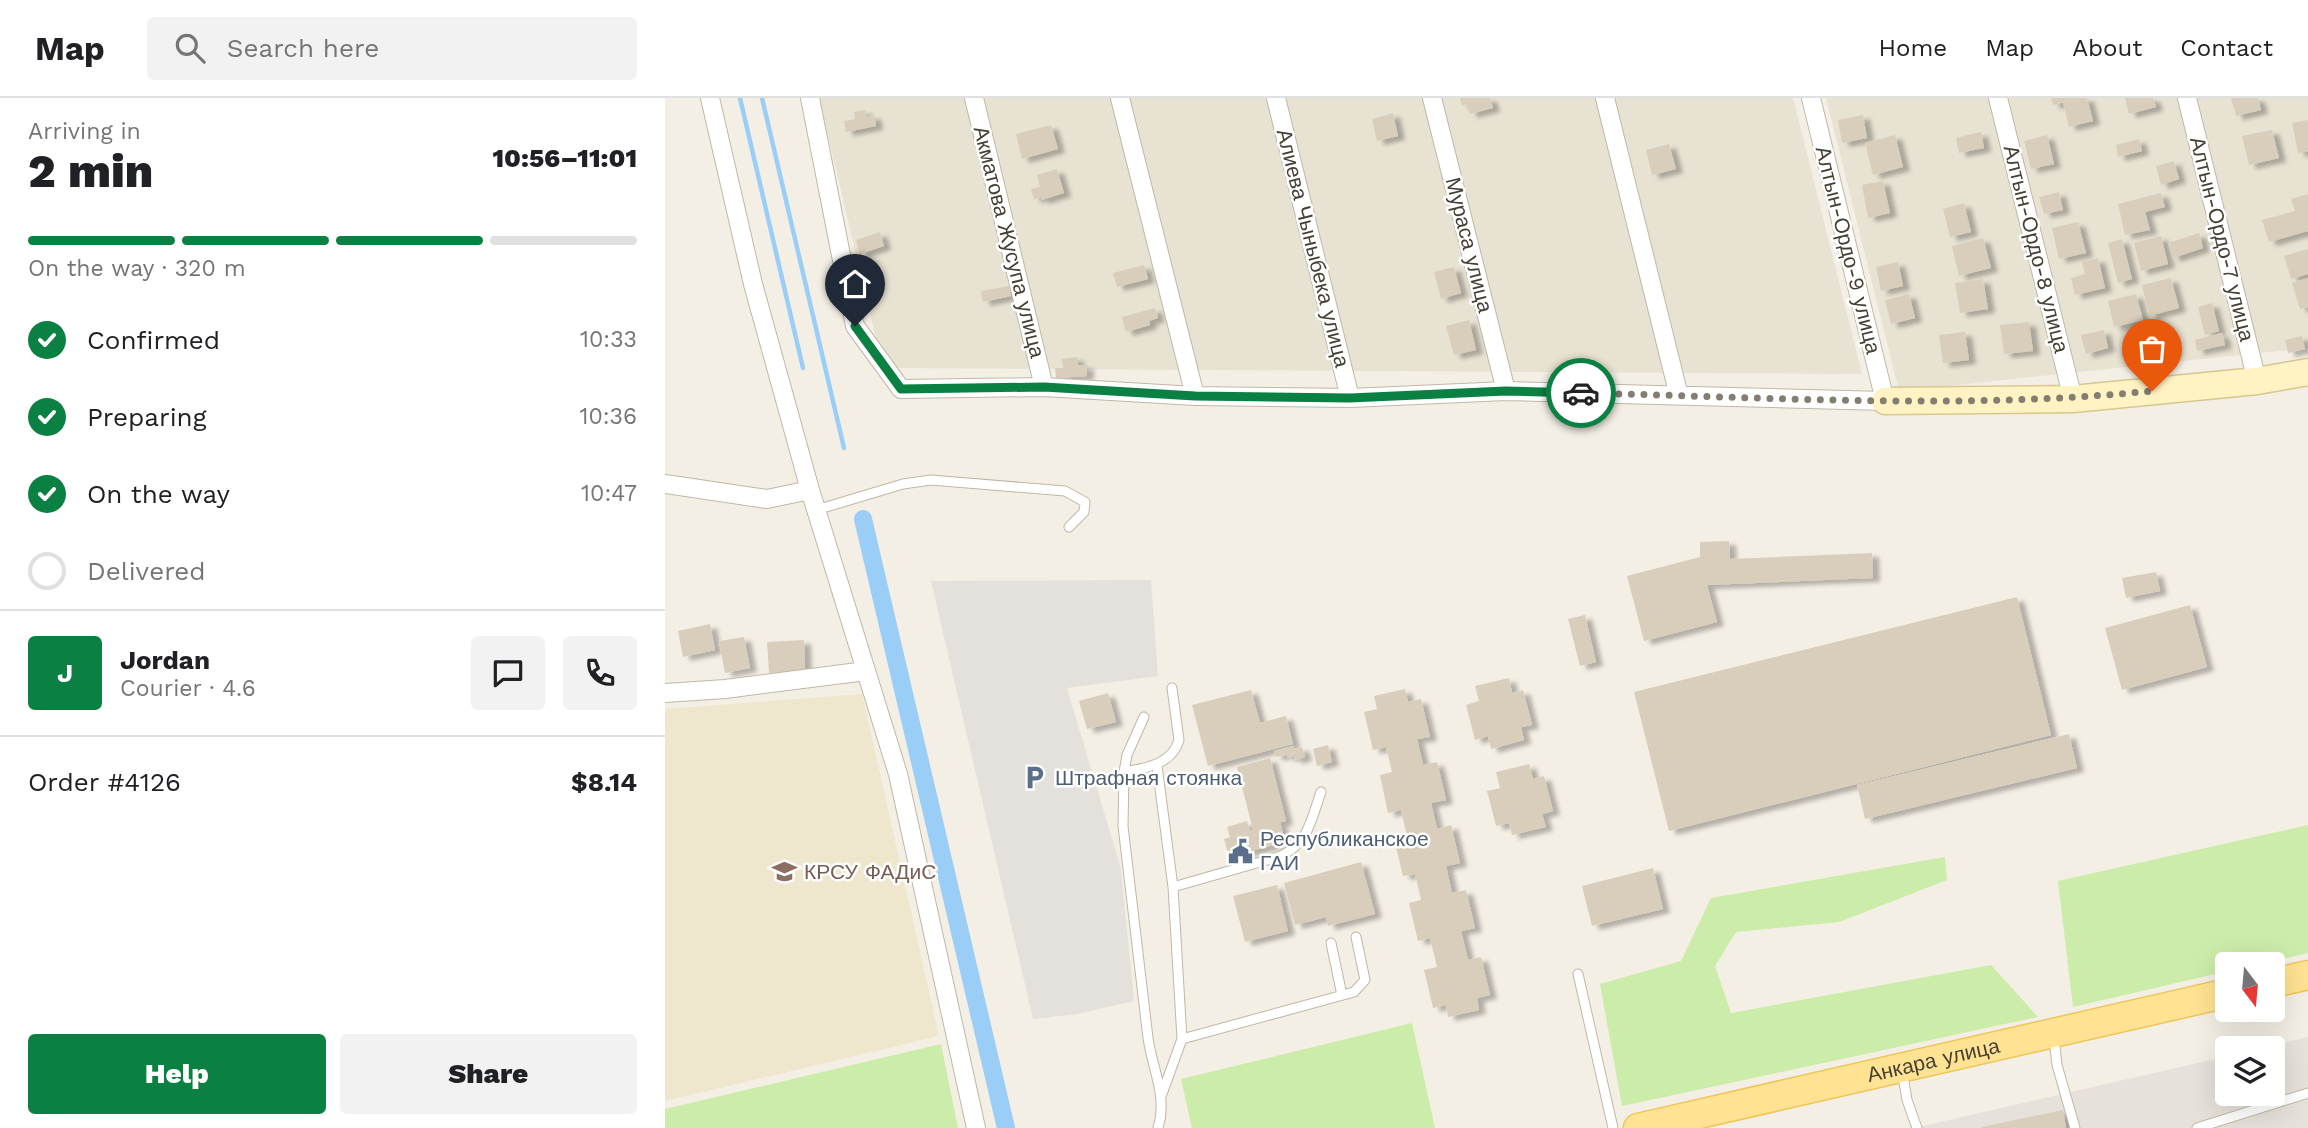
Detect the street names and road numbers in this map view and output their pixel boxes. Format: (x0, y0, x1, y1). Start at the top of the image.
street label: Акматова Жусупа улица (969, 123, 1050, 361)
street label: Алиева Чыныбека улица (1272, 126, 1355, 370)
street label: Алтын-Ордо-7 улица (2185, 134, 2260, 344)
street label: Алтын-Ордо-8 улица (1999, 142, 2074, 356)
street label: Алтын-Ордо-9 улица (1811, 143, 1886, 357)
street label: Мураса улица (1441, 175, 1498, 315)
street label: Анкара улица (1865, 1033, 2002, 1087)

